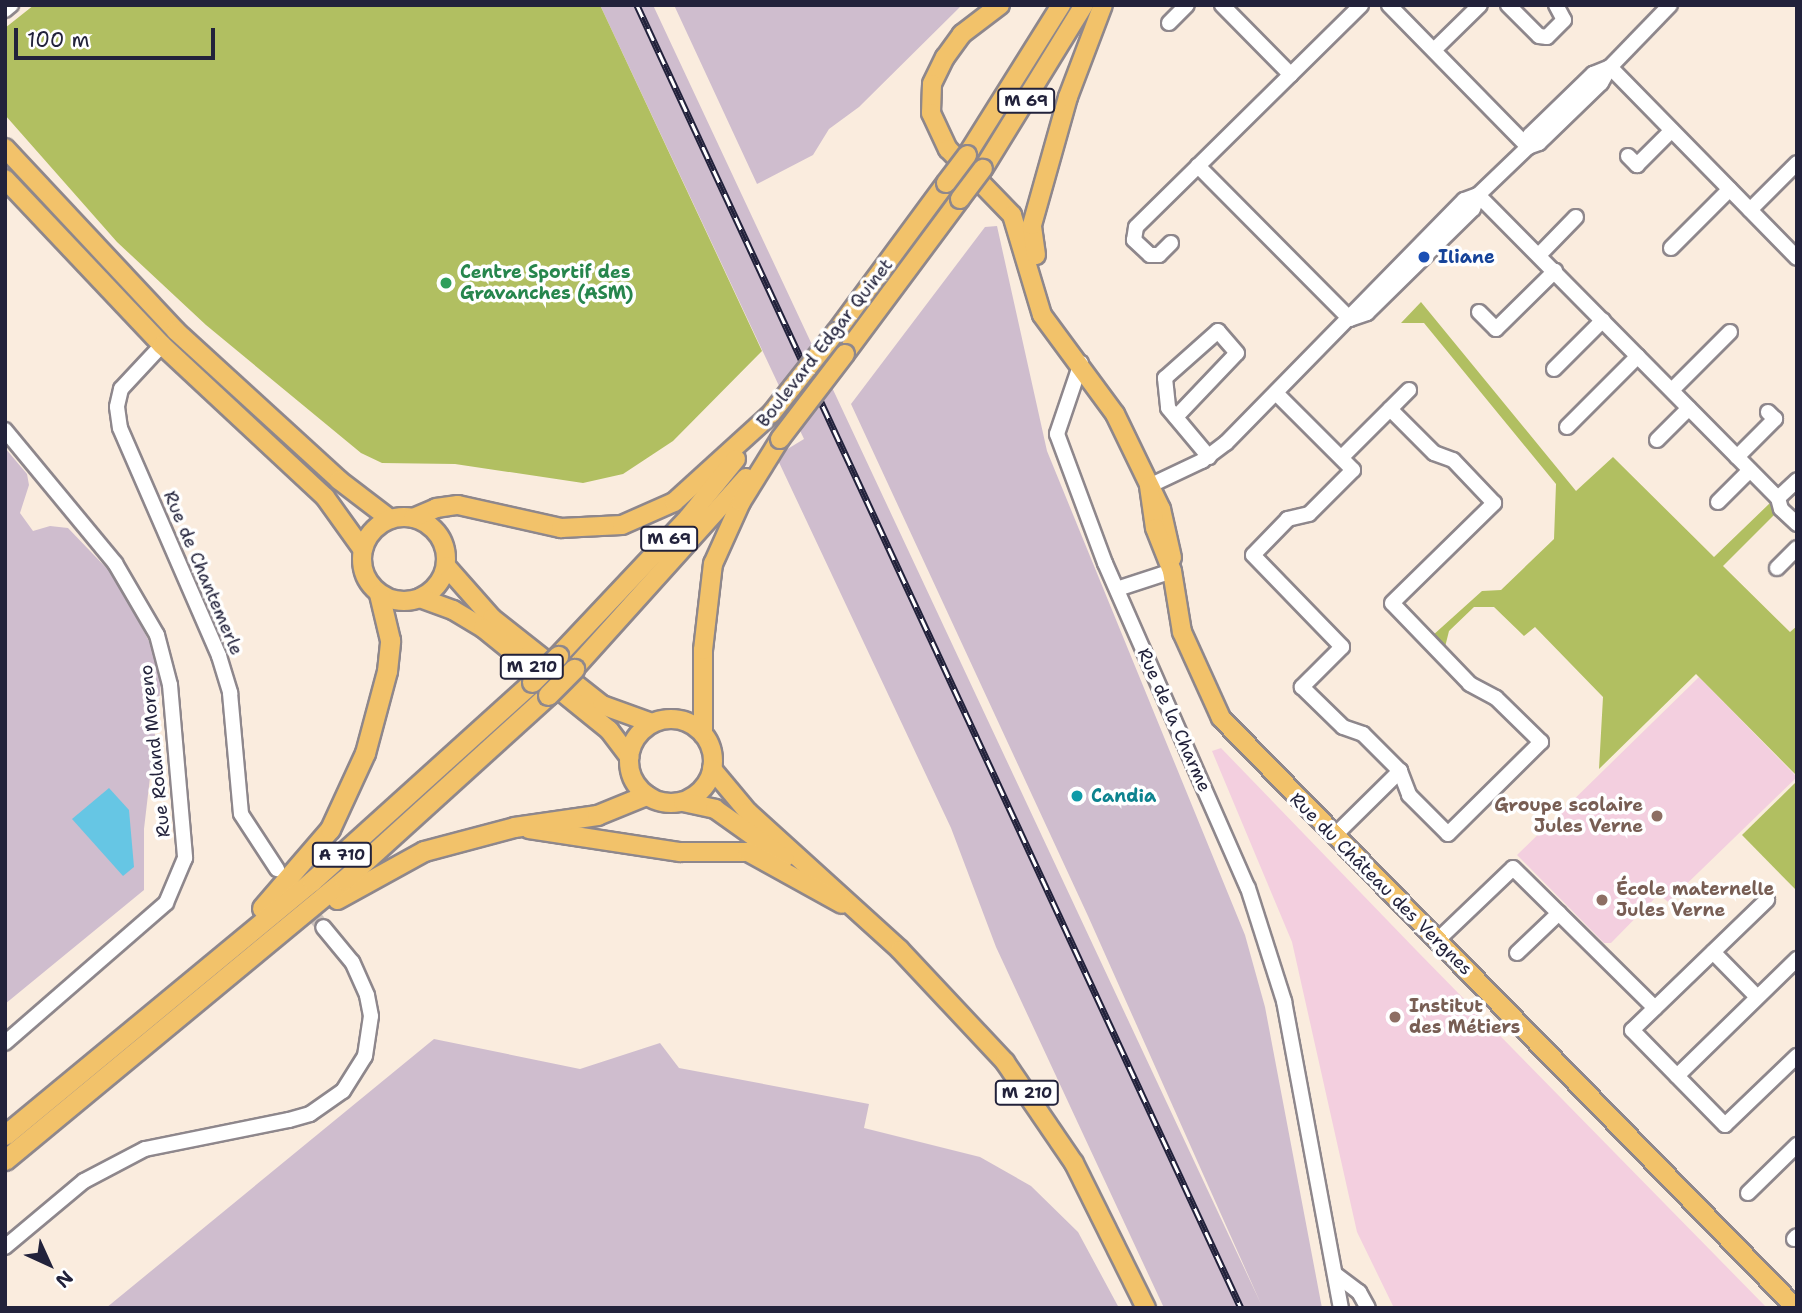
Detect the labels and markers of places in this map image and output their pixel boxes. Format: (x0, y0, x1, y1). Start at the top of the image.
place label: Iliane (1438, 246, 1495, 268)
marker: Iliane (1416, 249, 1432, 265)
place label: Centre Sportif des Gravanches (ASM) (460, 262, 634, 304)
marker: Centre Sportif des Gravanches (ASM) (438, 275, 454, 291)
place label: Candia (1091, 785, 1156, 807)
marker: Candia (1069, 788, 1085, 804)
place label: Groupe scolaire Jules Verne (1494, 795, 1643, 838)
marker: Groupe scolaire Jules Verne (1649, 808, 1665, 824)
place label: École maternelle Jules Verne (1616, 879, 1774, 922)
marker: École maternelle Jules Verne (1594, 892, 1610, 908)
place label: Institut des Métiers (1409, 996, 1520, 1038)
marker: Institut des Métiers (1387, 1009, 1403, 1025)

